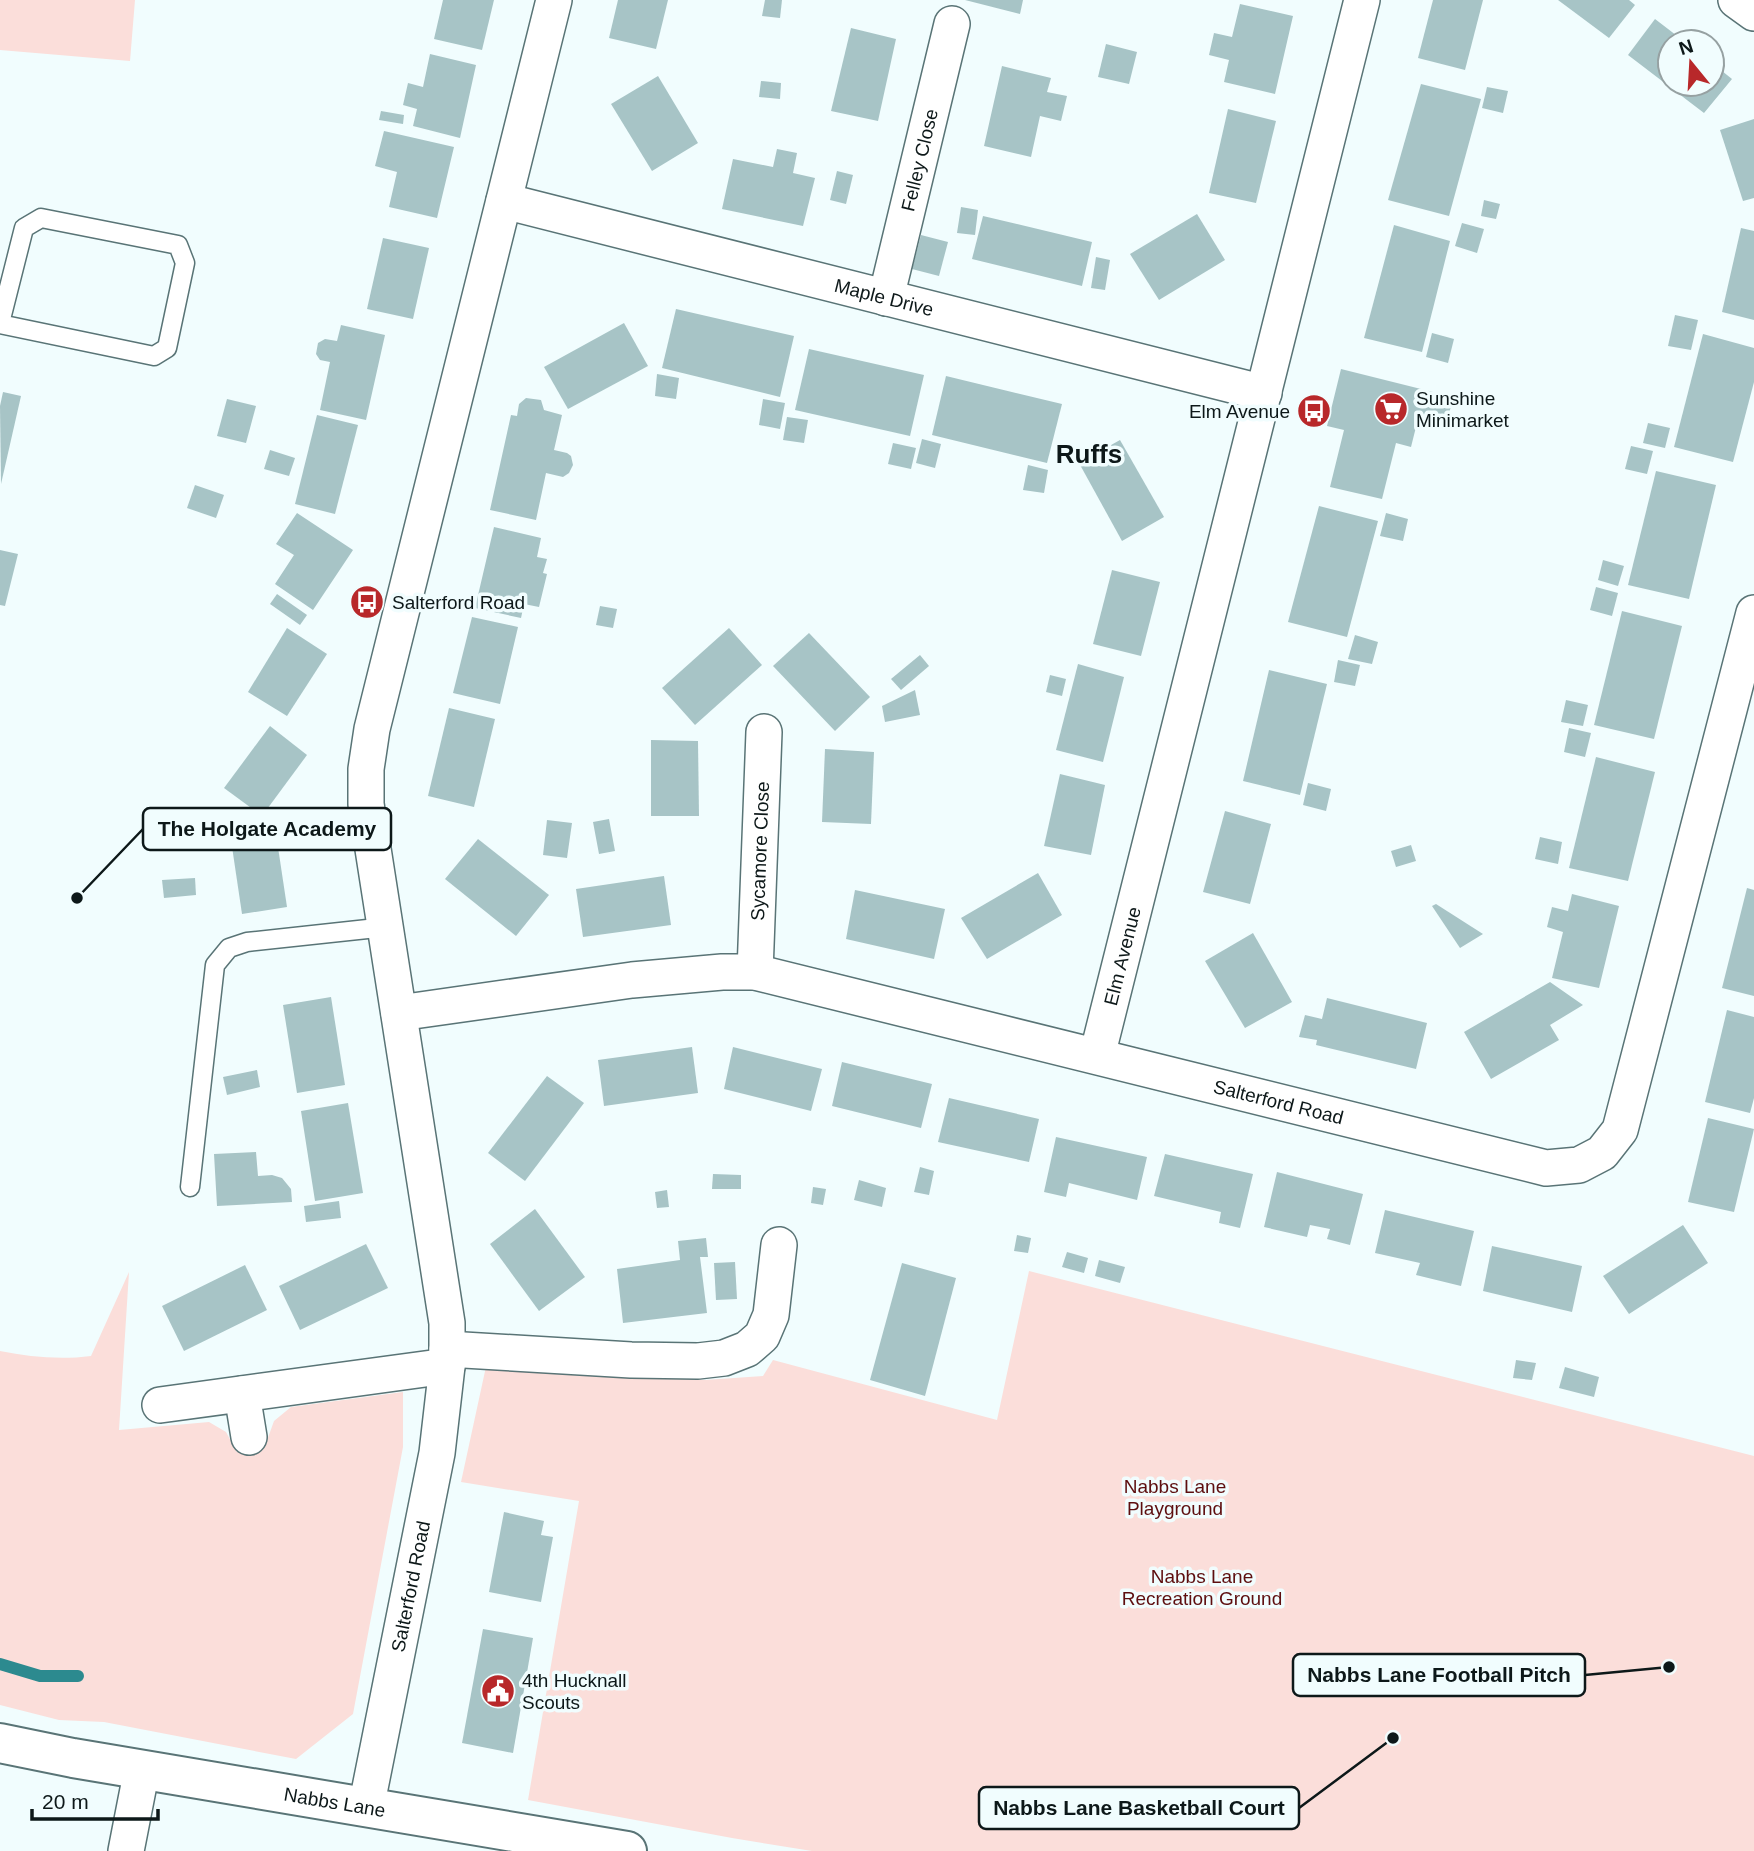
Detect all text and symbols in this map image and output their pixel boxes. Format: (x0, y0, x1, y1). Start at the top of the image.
north arrow (1656, 28, 1726, 98)
text: N (1676, 35, 1696, 59)
street label: Felley Close (897, 107, 942, 213)
street label: Maple Drive (832, 275, 936, 320)
place label: Sunshine Minimarket (1416, 388, 1510, 431)
supermarket icon: Sunshine Minimarket (1372, 390, 1410, 428)
bus stop icon: Elm Avenue (1295, 392, 1333, 430)
place label: Elm Avenue (1189, 401, 1290, 422)
district label: Ruffs (1056, 439, 1122, 469)
bus stop icon: Salterford Road (348, 583, 386, 621)
place label: Salterford Road (392, 592, 525, 613)
street label: Sycamore Close (747, 781, 773, 921)
callout: The Holgate Academy (143, 808, 391, 850)
text: The Holgate Academy (158, 817, 377, 840)
street label: Elm Avenue (1100, 905, 1145, 1008)
street label: Salterford Road (1211, 1076, 1346, 1128)
park label: Nabbs Lane Playground (1124, 1476, 1226, 1519)
street label: Salterford Road (387, 1519, 434, 1654)
park label: Nabbs Lane Recreation Ground (1122, 1566, 1282, 1609)
callout: Nabbs Lane Football Pitch (1293, 1654, 1585, 1696)
text: Nabbs Lane Football Pitch (1307, 1663, 1571, 1686)
place label: 4th Hucknall Scouts (522, 1670, 627, 1713)
public building icon: 4th Hucknall Scouts (479, 1672, 517, 1710)
scale bar (32, 1778, 158, 1822)
street label: Nabbs Lane (282, 1784, 387, 1821)
callout: Nabbs Lane Basketball Court (979, 1787, 1299, 1829)
text: 20 m (42, 1790, 89, 1813)
text: Nabbs Lane Basketball Court (993, 1796, 1285, 1819)

